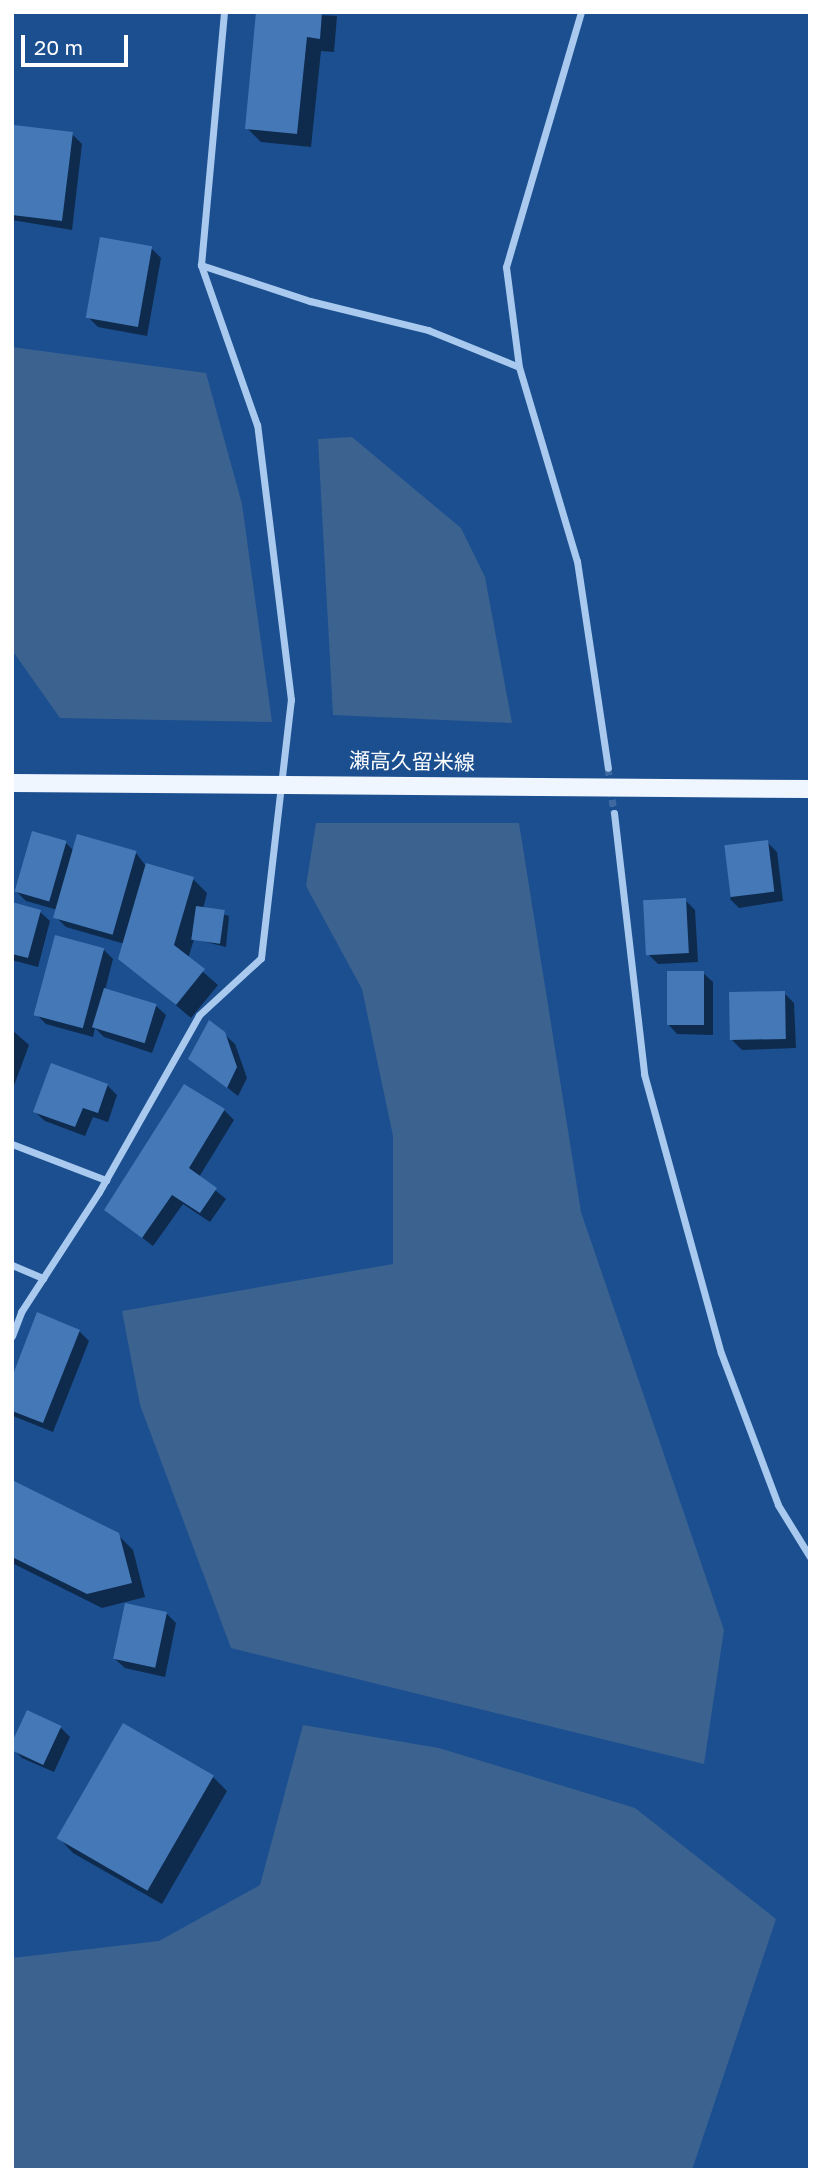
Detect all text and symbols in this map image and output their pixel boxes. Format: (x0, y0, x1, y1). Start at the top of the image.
scale bar (24, 21, 131, 65)
text: 20 m (34, 34, 83, 60)
street label: 瀬高久留米線 (349, 747, 475, 775)

